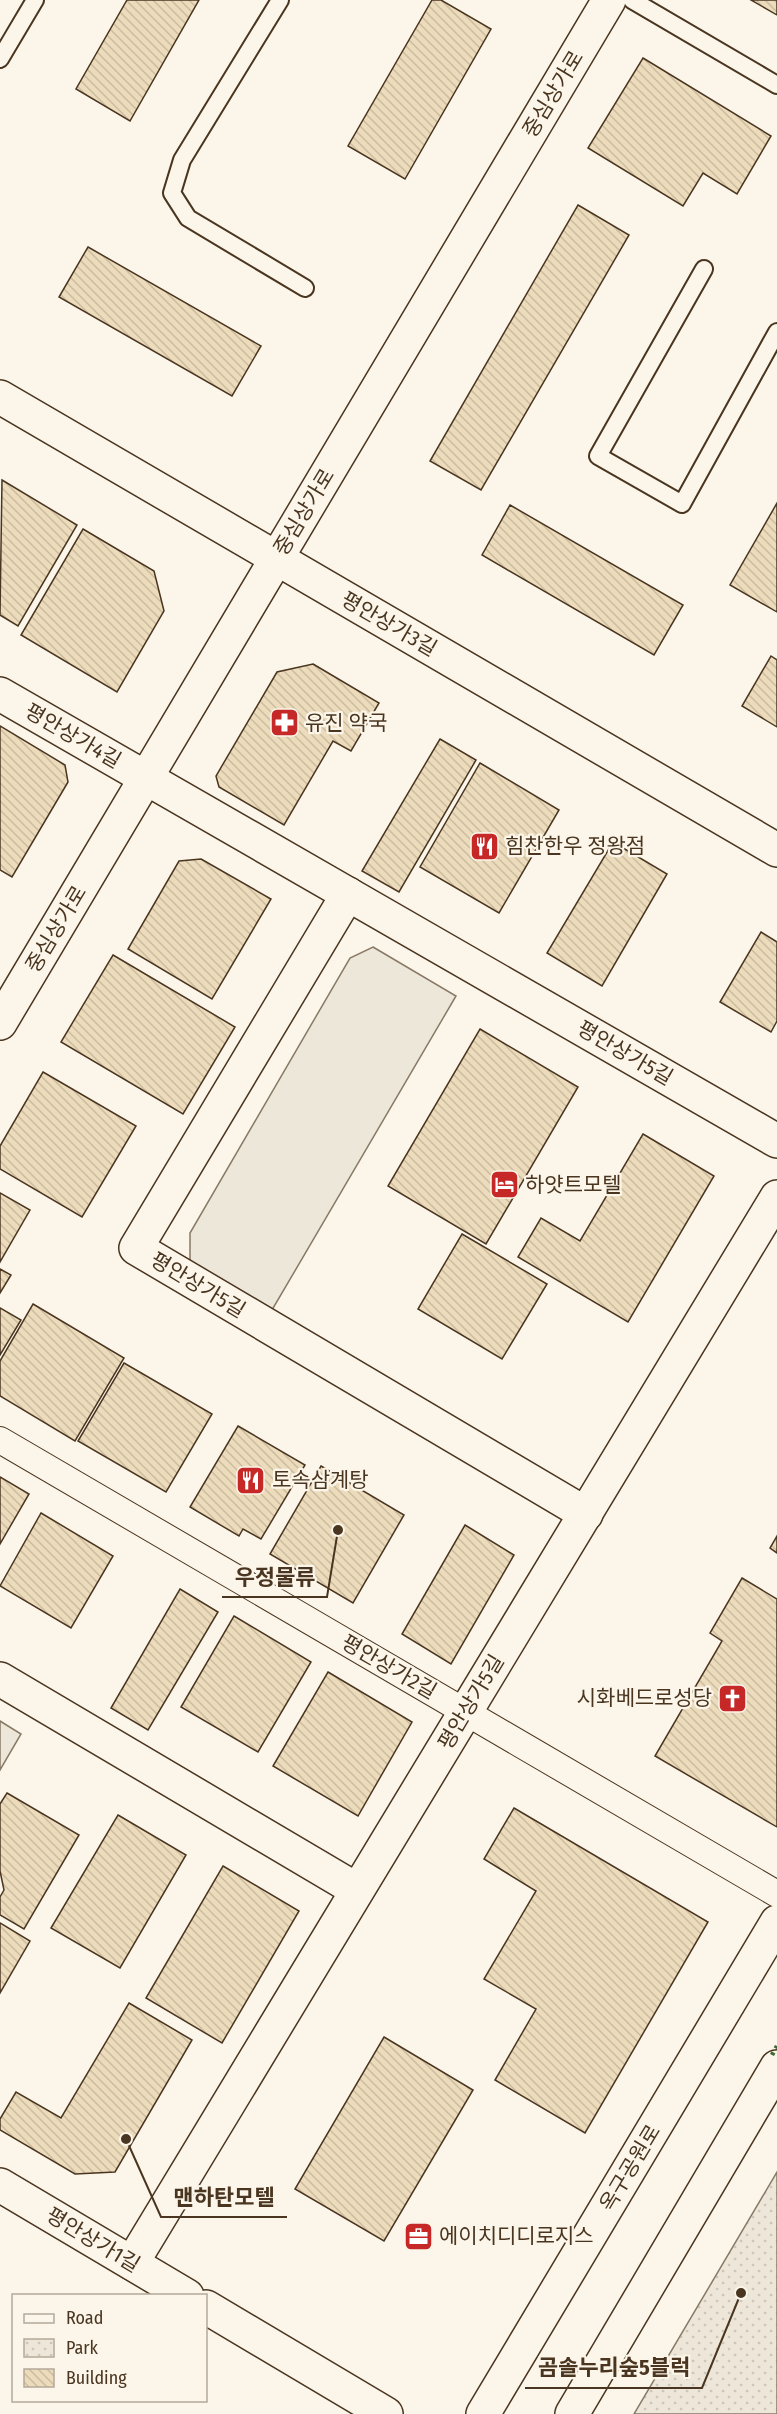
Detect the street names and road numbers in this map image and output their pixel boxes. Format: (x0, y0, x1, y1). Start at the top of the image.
street label: 중심상가로 (517, 46, 589, 142)
street label: 중심상가로 (268, 464, 340, 560)
street label: 평안상가3길 (337, 586, 441, 662)
street label: 평안상가4길 (20, 698, 126, 774)
street label: 중심상가로 (20, 881, 92, 977)
street label: 평안상가5길 (572, 1015, 678, 1091)
street label: 평안상가5길 (146, 1246, 250, 1324)
street label: 평안상가2길 (337, 1629, 441, 1705)
street label: 평안상가5길 (432, 1650, 510, 1754)
street label: 옥구공원로 (594, 2120, 666, 2216)
street label: 평안상가1길 (41, 2202, 145, 2278)

